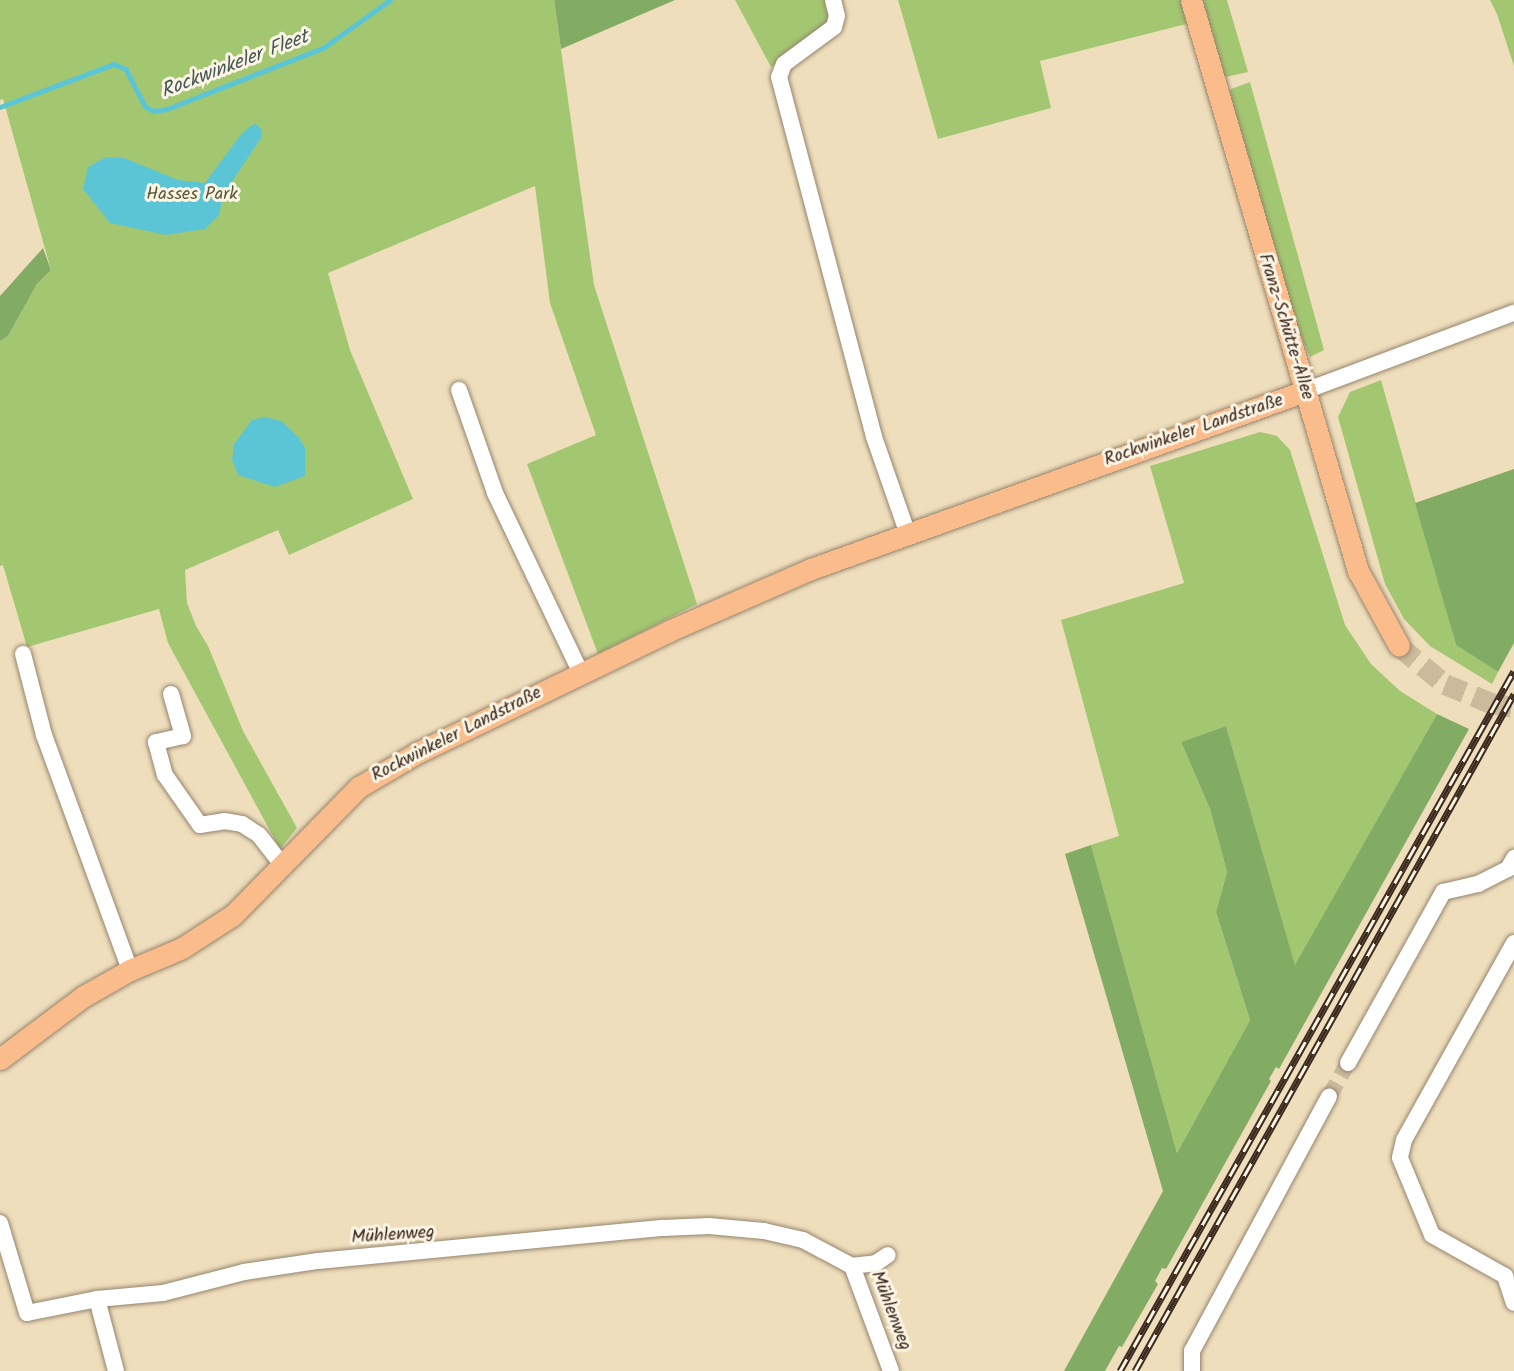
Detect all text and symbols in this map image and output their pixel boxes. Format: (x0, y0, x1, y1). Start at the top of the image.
water label: Rockwinkeler Fleet (158, 26, 312, 104)
park label: Hasses Park (146, 184, 238, 206)
street label: Franz-Schütte-Allee (1252, 251, 1318, 403)
street label: Rockwinkeler Landstraße (1102, 390, 1286, 472)
street label: Rockwinkeler Landstraße (368, 683, 546, 787)
street label: Mühlenweg (351, 1222, 435, 1250)
street label: Mühlenweg (865, 1268, 915, 1354)

